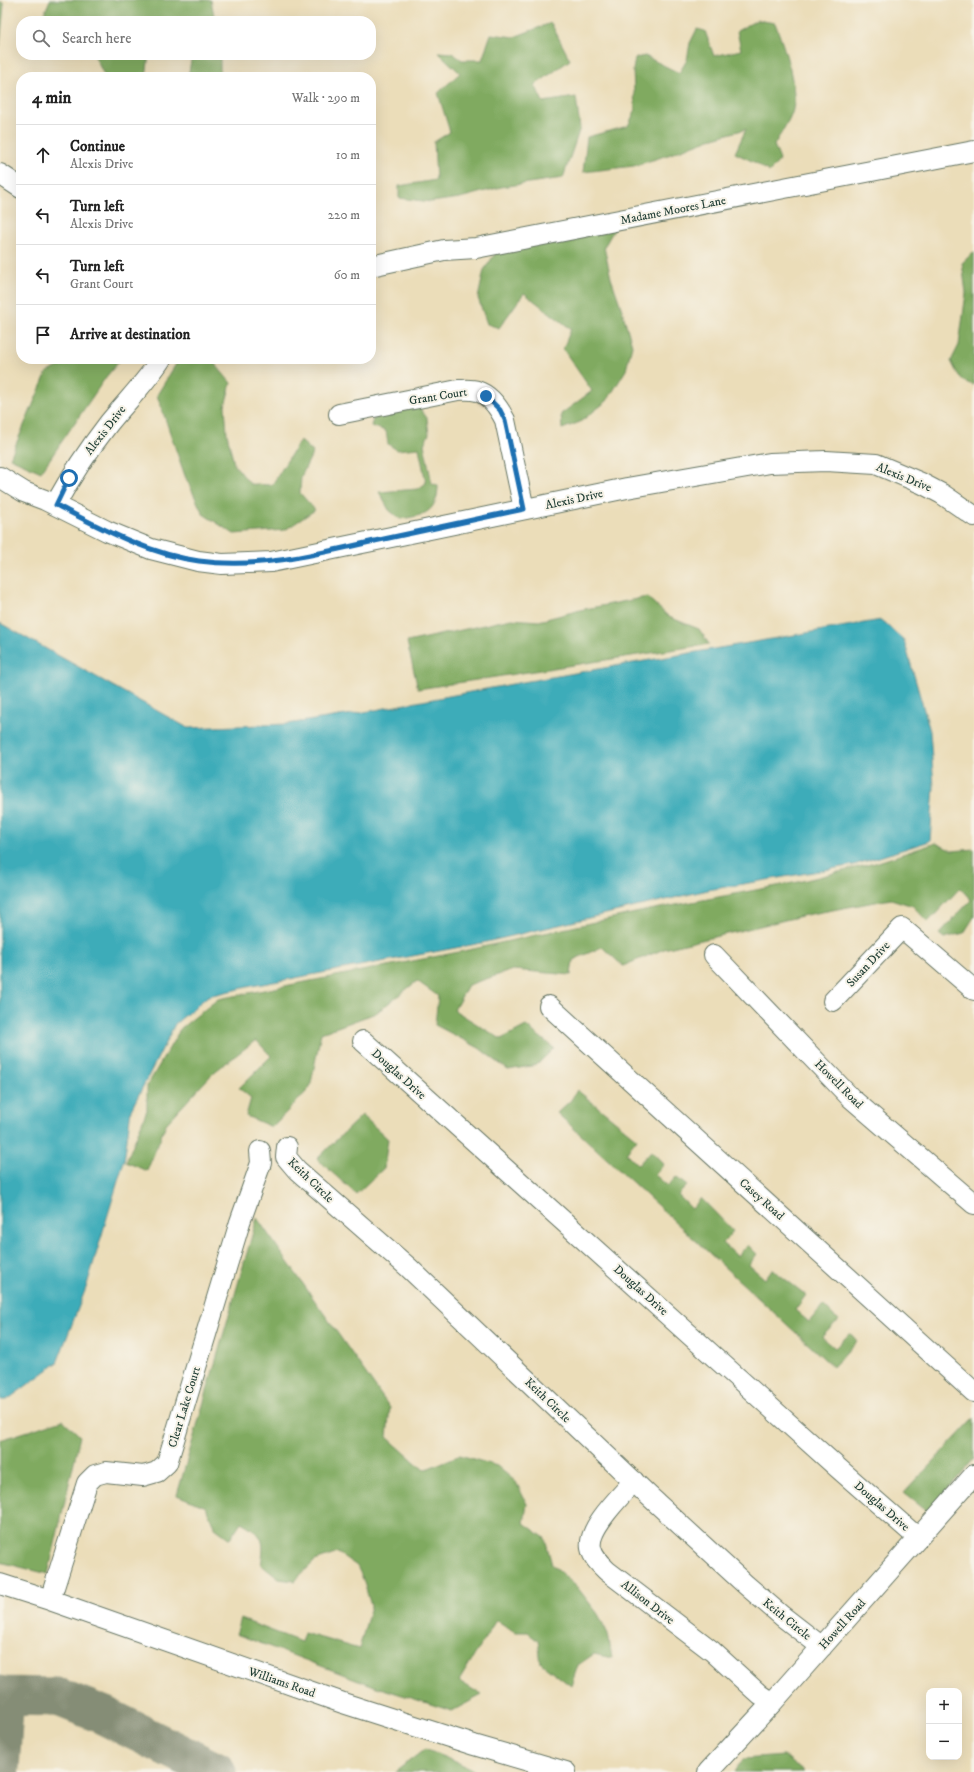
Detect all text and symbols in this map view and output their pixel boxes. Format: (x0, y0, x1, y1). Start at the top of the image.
search box (16, 16, 376, 60)
icon: search (30, 27, 52, 49)
text: Search here (62, 29, 131, 48)
text: 4 min (32, 87, 71, 109)
text: Walk · 290 m (292, 90, 360, 106)
text: Continue (70, 137, 125, 156)
icon: ahead (32, 144, 54, 166)
text: 10 m (336, 147, 360, 163)
text: Alexis Drive (70, 156, 133, 172)
street label: Madame Moores Lane (619, 193, 727, 228)
text: Turn left (70, 197, 124, 216)
icon: left (32, 204, 54, 226)
text: 220 m (328, 207, 360, 223)
text: Alexis Drive (70, 216, 133, 232)
text: Turn left (70, 257, 124, 276)
icon: left (32, 264, 54, 286)
text: 60 m (334, 267, 360, 283)
text: Grant Court (70, 276, 133, 292)
icon: arrive (32, 324, 54, 346)
text: Arrive at destination (70, 325, 190, 344)
street label: Grant Court (408, 384, 468, 408)
route end (477, 387, 495, 405)
street label: Alexis Drive (81, 403, 129, 458)
street label: Alexis Drive (874, 460, 934, 495)
route start (60, 469, 78, 487)
street label: Alexis Drive (544, 486, 604, 513)
street label: Susan Drive (844, 938, 893, 990)
street label: Douglas Drive (368, 1046, 429, 1103)
street label: Howell Road (811, 1057, 866, 1112)
street label: Keith Circle (285, 1155, 337, 1206)
street label: Casey Road (736, 1175, 787, 1223)
street label: Douglas Drive (610, 1262, 671, 1319)
street label: Clear Lake Court (165, 1365, 204, 1449)
street label: Keith Circle (522, 1375, 574, 1426)
street label: Douglas Drive (851, 1478, 912, 1534)
street label: Allison Drive (618, 1577, 677, 1628)
street label: Keith Circle (759, 1595, 814, 1644)
street label: Howell Road (816, 1596, 869, 1653)
street label: Williams Road (245, 1664, 317, 1701)
map controls (926, 1688, 962, 1760)
button: + (926, 1688, 962, 1724)
button: − (926, 1724, 962, 1760)

